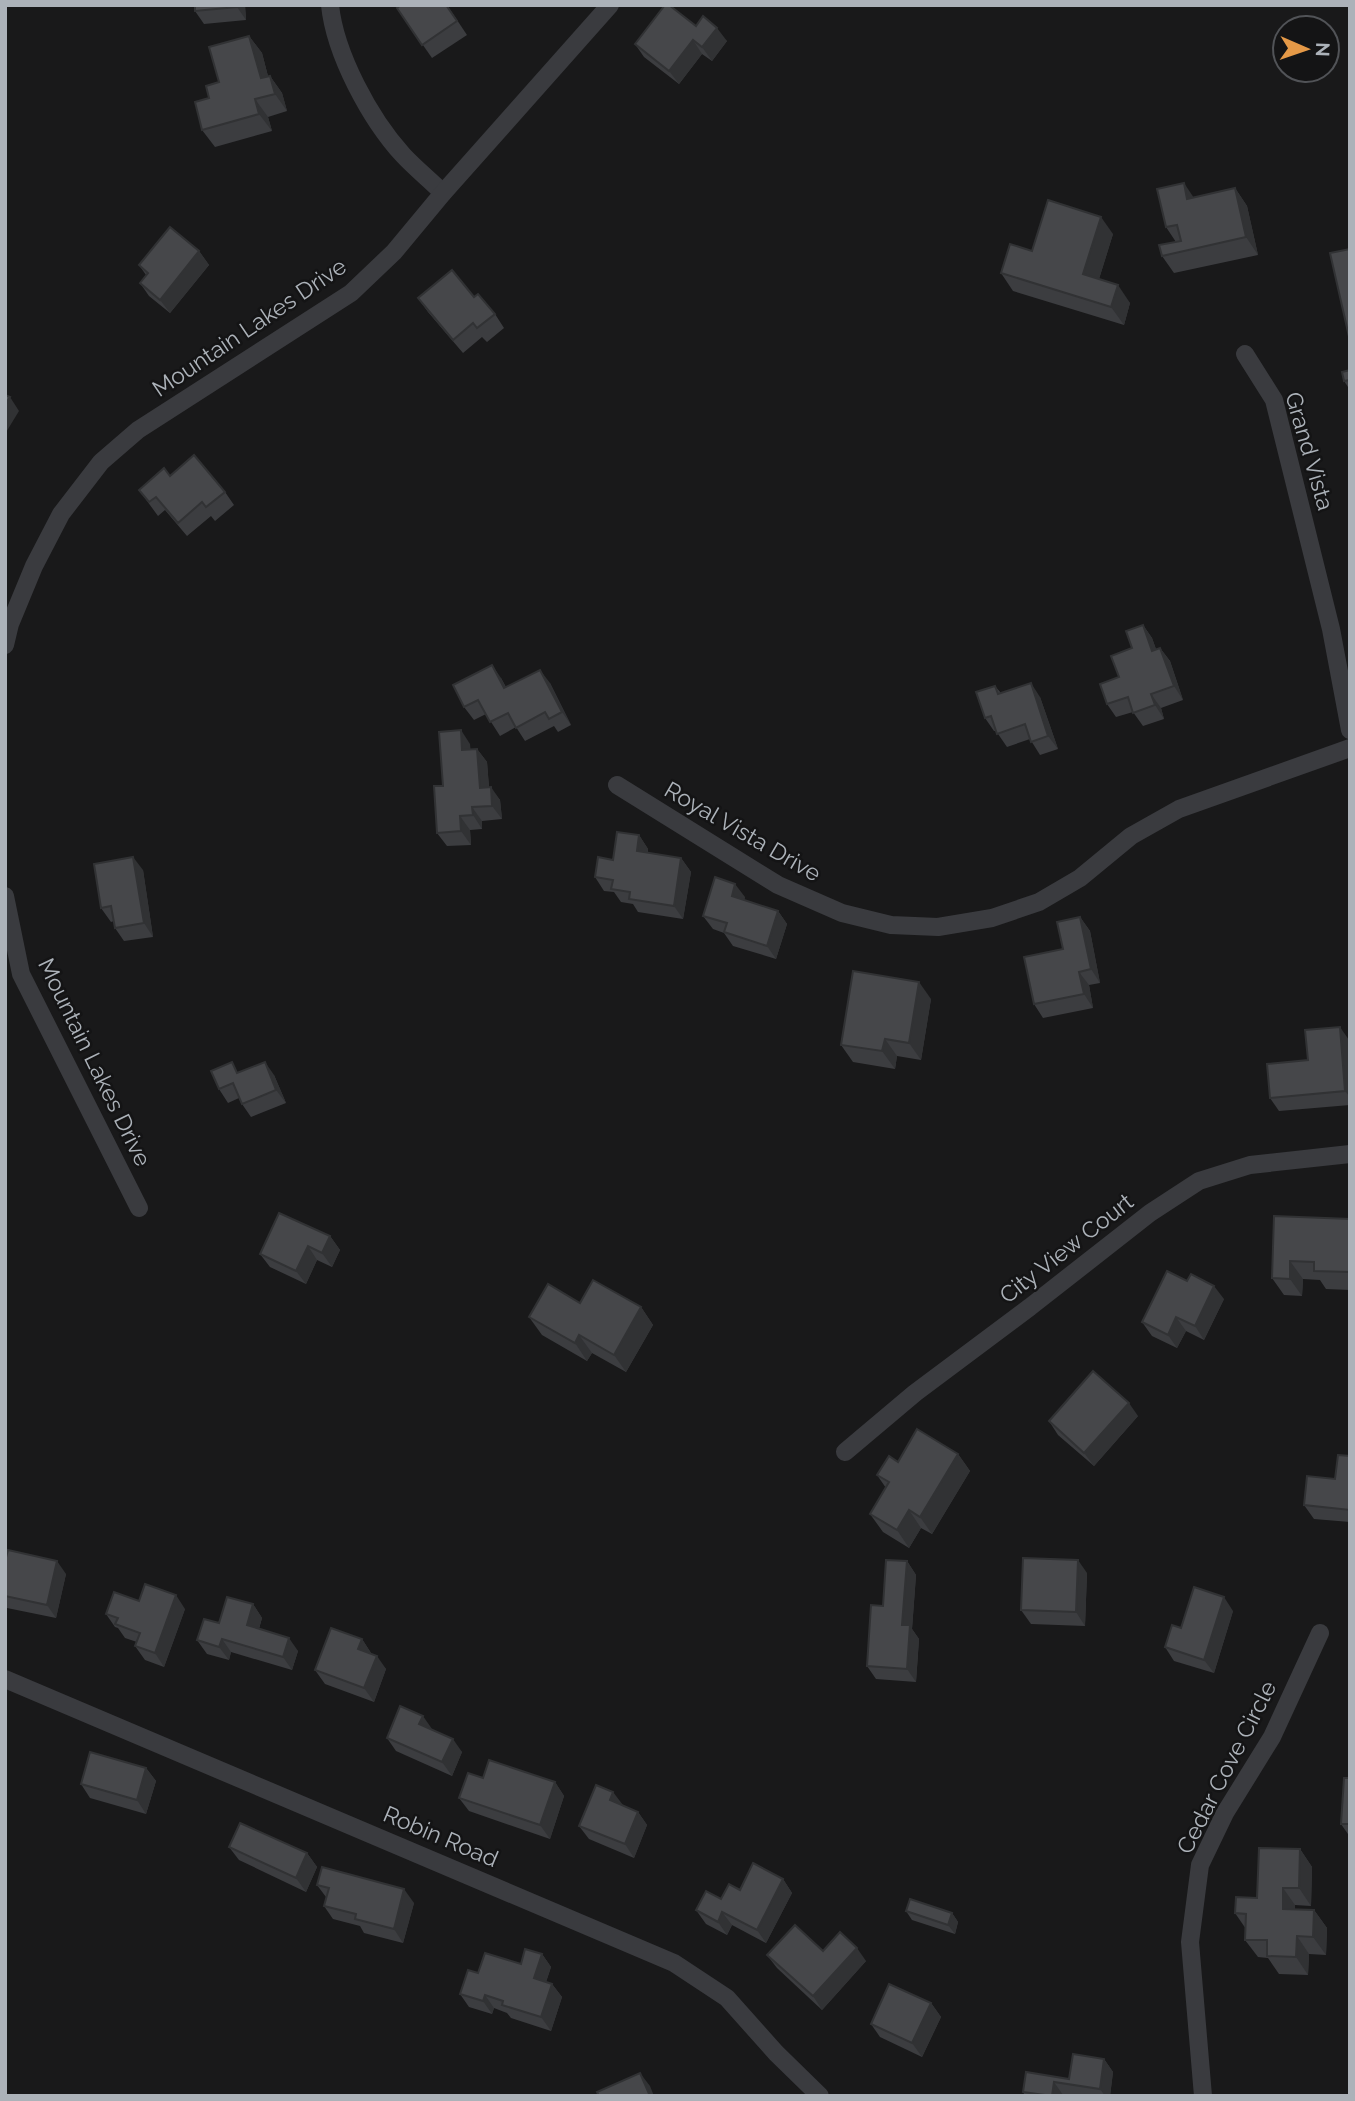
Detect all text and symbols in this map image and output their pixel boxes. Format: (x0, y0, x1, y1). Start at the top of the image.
north arrow (1271, 14, 1341, 84)
text: N (1312, 42, 1334, 57)
street label: Mountain Lakes Drive (147, 252, 351, 402)
street label: Grand Vista (1280, 389, 1340, 513)
street label: Royal Vista Drive (660, 775, 826, 887)
street label: Mountain Lakes Drive (33, 954, 157, 1170)
street label: City View Court (994, 1187, 1138, 1309)
street label: Cedar Cove Circle (1171, 1676, 1281, 1858)
street label: Robin Road (380, 1800, 502, 1872)

